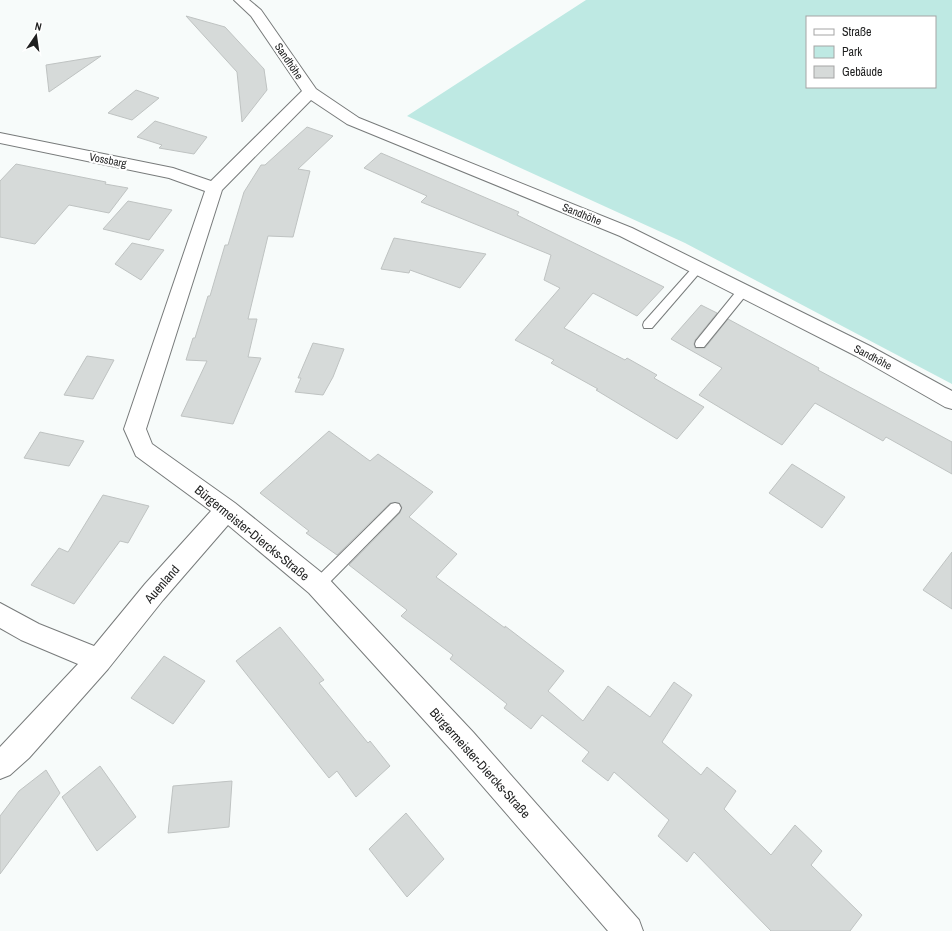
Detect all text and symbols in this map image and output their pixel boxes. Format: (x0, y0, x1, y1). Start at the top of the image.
north arrow (16, 16, 56, 56)
legend (806, 16, 936, 88)
text: N (34, 19, 43, 34)
text: Straße (842, 24, 872, 40)
street label: Sandhöhe (272, 40, 306, 82)
text: Park (842, 44, 862, 60)
text: Gebäude (842, 64, 883, 80)
street label: Vossbarg (88, 150, 128, 170)
street label: Sandhöhe (560, 200, 604, 228)
street label: Sandhöhe (852, 341, 894, 373)
street label: Bürgermeister-Diercks-Straße (191, 481, 313, 585)
street label: Auenland (140, 561, 183, 607)
street label: Bürgermeister-Diercks-Straße (426, 704, 534, 822)

